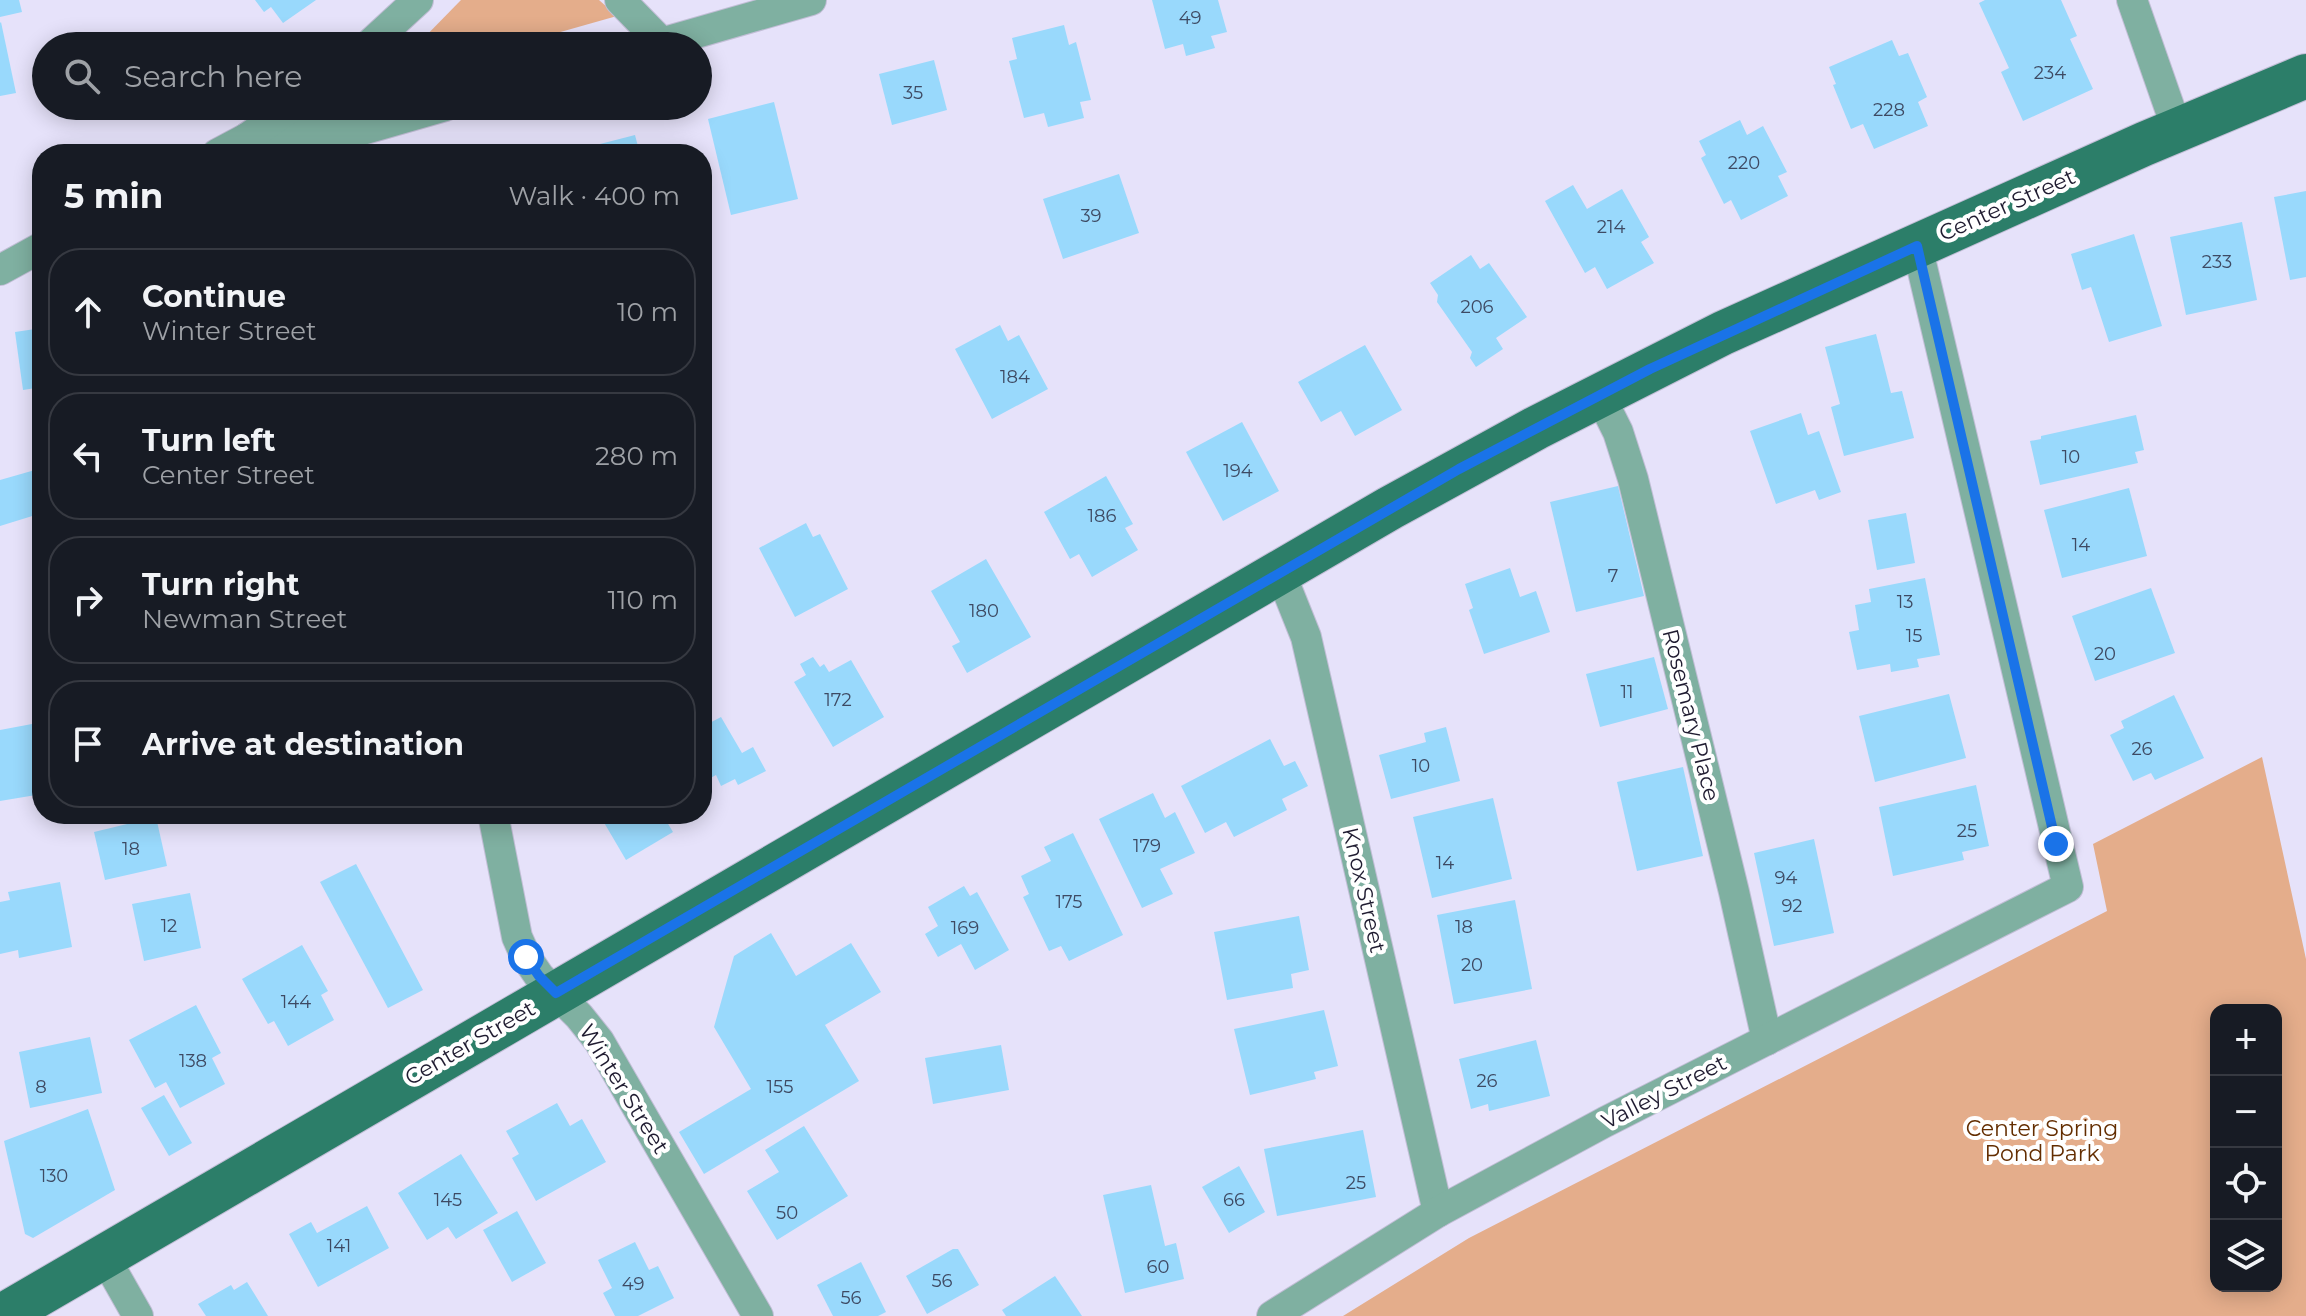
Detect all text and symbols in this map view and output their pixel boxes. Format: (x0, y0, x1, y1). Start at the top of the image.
house number: 49 (1179, 7, 1201, 29)
search box (32, 32, 712, 120)
icon: search (60, 54, 104, 98)
text: Search here (124, 58, 302, 95)
house number: 234 (2034, 62, 2066, 84)
house number: 35 (903, 82, 923, 104)
house number: 228 (1873, 99, 1905, 121)
house number: 220 (1728, 152, 1760, 174)
street label: Center Street (1935, 163, 2079, 247)
text: 5 min (64, 175, 163, 217)
text: Walk · 400 m (508, 180, 680, 212)
house number: 39 (1080, 205, 1102, 227)
house number: 214 (1597, 216, 1625, 238)
house number: 233 (2202, 251, 2232, 273)
text: Continue (142, 278, 286, 315)
icon: ahead (66, 290, 110, 334)
text: 10 m (617, 296, 678, 328)
house number: 206 (1460, 296, 1494, 318)
text: Winter Street (142, 315, 317, 347)
house number: 184 (1000, 366, 1030, 388)
text: Turn left (142, 422, 275, 459)
icon: left (66, 434, 110, 478)
text: 280 m (595, 440, 678, 472)
house number: 10 (2062, 446, 2080, 468)
text: Center Street (142, 459, 315, 491)
house number: 194 (1223, 460, 1253, 482)
house number: 186 (1088, 505, 1117, 527)
house number: 14 (2072, 534, 2090, 556)
house number: 7 (1608, 565, 1618, 587)
text: Turn right (142, 566, 299, 603)
icon: right (66, 578, 110, 622)
text: 110 m (608, 584, 678, 616)
house number: 13 (1897, 591, 1913, 613)
house number: 180 (969, 600, 999, 622)
text: Newman Street (142, 603, 347, 635)
house number: 15 (1906, 625, 1922, 647)
street label: Rosemary Place (1657, 626, 1725, 804)
house number: 20 (2094, 643, 2116, 665)
house number: 11 (1621, 681, 1634, 703)
house number: 172 (824, 689, 852, 711)
icon: arrive (66, 722, 110, 766)
text: Arrive at destination (142, 726, 464, 763)
house number: 26 (2131, 738, 2153, 760)
house number: 10 (1412, 755, 1430, 777)
house number: 25 (1957, 820, 1977, 842)
street label: Knox Street (1336, 825, 1392, 955)
route end (2038, 826, 2074, 862)
house number: 179 (1133, 835, 1161, 857)
house number: 18 (122, 838, 140, 860)
house number: 14 (1436, 852, 1454, 874)
house number: 94 (1775, 867, 1798, 889)
house number: 175 (1056, 891, 1082, 913)
house number: 92 (1781, 895, 1803, 917)
house number: 12 (161, 915, 177, 937)
house number: 18 (1455, 916, 1473, 938)
house number: 169 (951, 917, 979, 939)
route start (508, 939, 544, 975)
house number: 20 (1461, 954, 1483, 976)
house number: 144 (281, 991, 311, 1013)
street label: Center Street (400, 995, 540, 1091)
map controls (2210, 1004, 2282, 1292)
button: + (2210, 1004, 2282, 1076)
street label: Winter Street (573, 1019, 675, 1159)
street label: Valley Street (1597, 1049, 1731, 1135)
house number: 138 (179, 1050, 207, 1072)
house number: 26 (1476, 1070, 1498, 1092)
house number: 8 (35, 1076, 47, 1098)
house number: 155 (767, 1076, 793, 1098)
button: − (2210, 1076, 2282, 1148)
park label: Center Spring Pond Park (1966, 1115, 2118, 1167)
button: locate (2210, 1148, 2282, 1220)
house number: 130 (40, 1165, 68, 1187)
house number: 25 (1346, 1172, 1366, 1194)
house number: 145 (434, 1189, 462, 1211)
house number: 66 (1223, 1189, 1245, 1211)
house number: 50 (776, 1202, 798, 1224)
button: layers (2210, 1220, 2282, 1292)
house number: 141 (327, 1235, 351, 1257)
house number: 60 (1147, 1256, 1169, 1278)
house number: 56 (931, 1270, 953, 1292)
house number: 49 (622, 1273, 644, 1295)
house number: 56 (840, 1287, 862, 1309)

